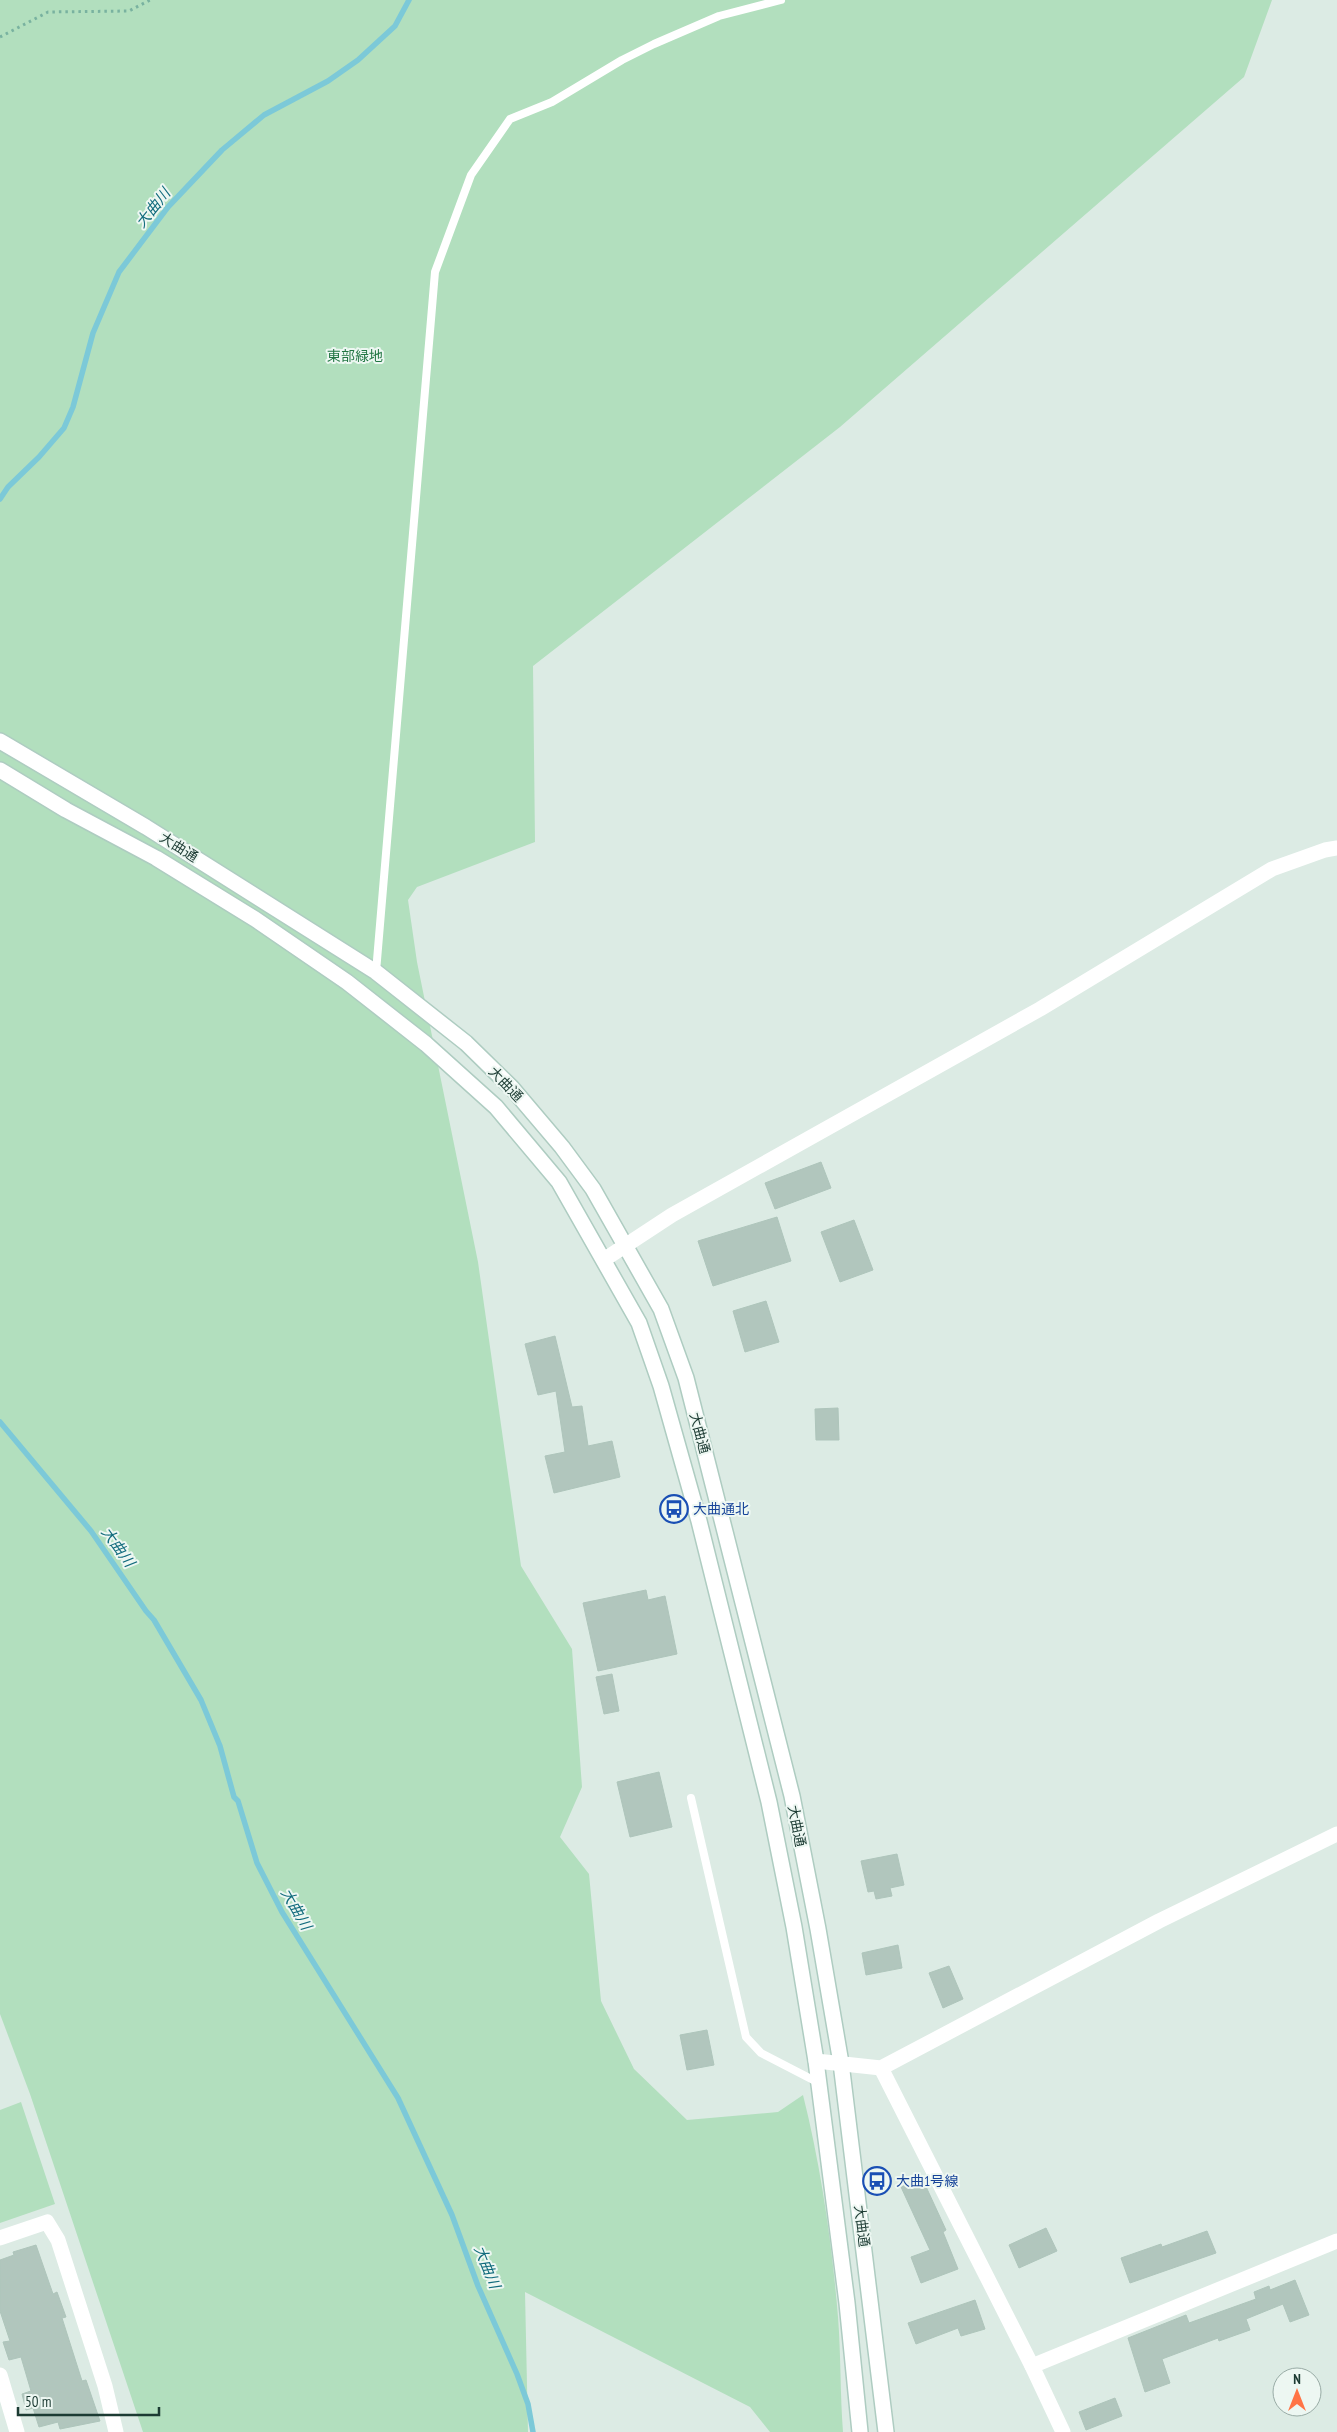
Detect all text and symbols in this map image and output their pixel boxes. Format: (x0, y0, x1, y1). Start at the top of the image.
water label: 大曲川 (131, 183, 175, 231)
park label: 東部緑地 (327, 347, 383, 365)
street label: 大曲通 (156, 828, 202, 866)
street label: 大曲通 (485, 1063, 527, 1105)
street label: 大曲通 (686, 1410, 714, 1456)
bus stop icon: 大曲通北 (659, 1494, 689, 1524)
place label: 大曲通北 (693, 1500, 749, 1518)
water label: 大曲川 (97, 1523, 140, 1572)
street label: 大曲通 (784, 1804, 810, 1848)
water label: 大曲川 (277, 1885, 317, 1935)
bus stop icon: 大曲1号線 (862, 2166, 892, 2196)
place label: 大曲1号線 (896, 2172, 958, 2190)
street label: 大曲通 (851, 2204, 873, 2248)
water label: 大曲川 (470, 2242, 505, 2293)
north arrow (1272, 2367, 1322, 2417)
text: N (1293, 2370, 1301, 2388)
scale bar (18, 2384, 159, 2416)
text: 50 m (25, 2392, 51, 2411)

